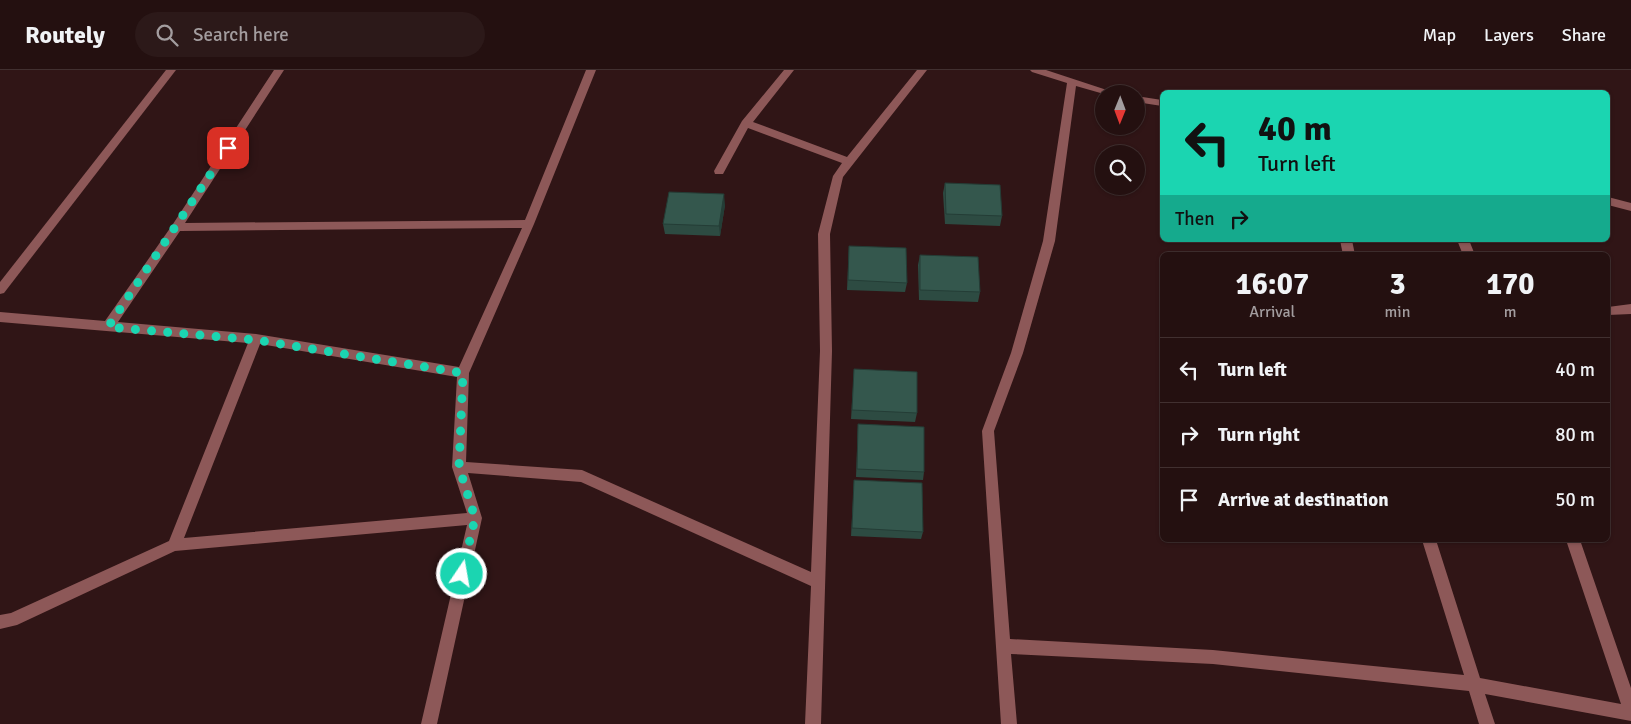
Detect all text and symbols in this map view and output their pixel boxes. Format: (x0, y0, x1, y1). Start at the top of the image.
search box (135, 12, 485, 57)
text: Routely (25, 20, 105, 50)
icon: search (153, 21, 181, 49)
text: Search here (193, 23, 289, 47)
text: Map (1423, 24, 1456, 46)
text: Layers (1484, 24, 1534, 46)
text: Share (1562, 24, 1606, 46)
north arrow (1095, 85, 1145, 135)
map controls (1095, 85, 1145, 195)
text: 40 m (1258, 107, 1332, 150)
icon: left (1175, 110, 1240, 175)
pin (207, 127, 249, 169)
icon: arrive (214, 134, 242, 162)
button: search (1095, 145, 1145, 195)
text: Turn left (1258, 150, 1336, 177)
icon: right (1225, 205, 1253, 233)
text: Then (1175, 207, 1215, 231)
text: 16:07 (1235, 266, 1309, 303)
text: 3 (1389, 266, 1406, 303)
text: 170 (1486, 266, 1534, 303)
text: Arrival (1249, 302, 1295, 322)
text: min (1385, 302, 1410, 322)
text: m (1504, 302, 1517, 322)
icon: left (1175, 356, 1203, 384)
text: Turn left (1218, 358, 1287, 382)
text: 40 m (1555, 358, 1595, 382)
icon: right (1175, 421, 1203, 449)
text: Turn right (1218, 423, 1300, 447)
text: 80 m (1555, 423, 1595, 447)
icon: arrive (1175, 486, 1203, 514)
text: Arrive at destination (1218, 488, 1389, 512)
text: 50 m (1555, 488, 1595, 512)
position arrow (435, 547, 487, 599)

